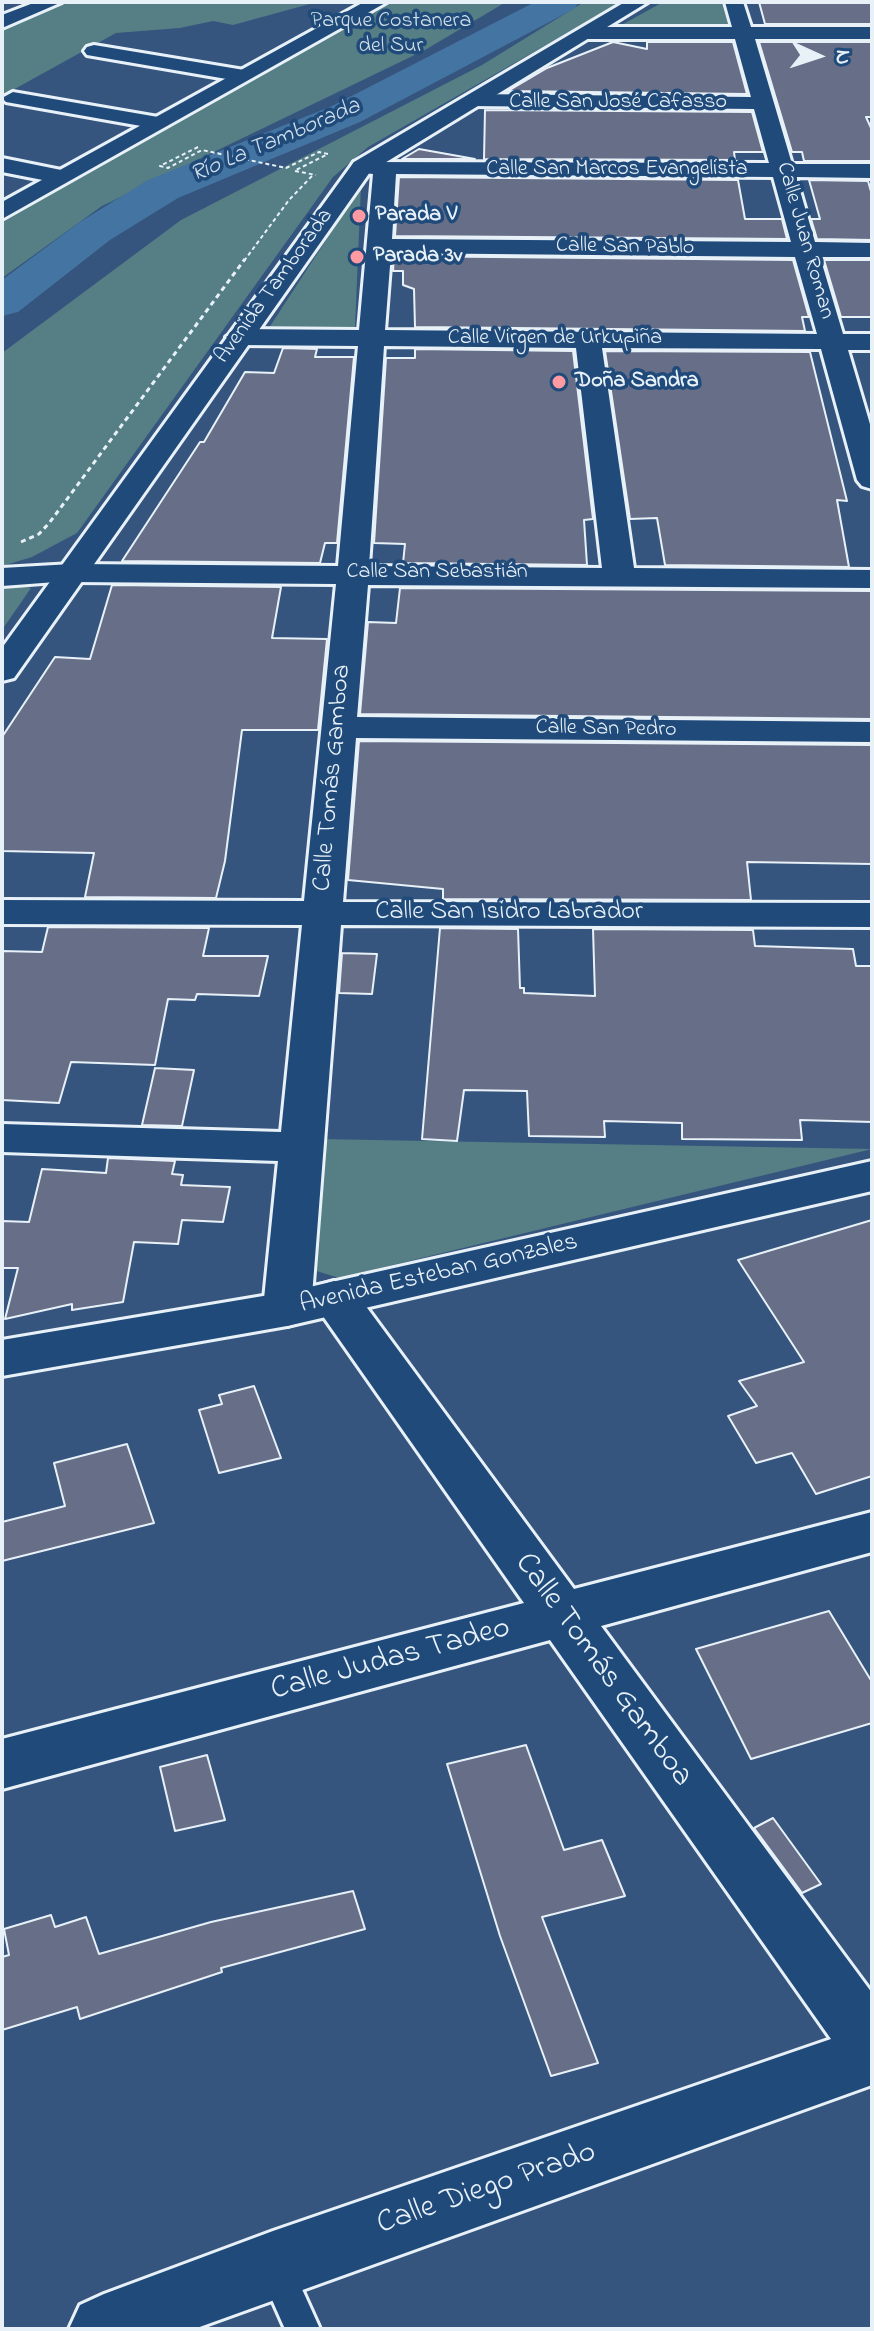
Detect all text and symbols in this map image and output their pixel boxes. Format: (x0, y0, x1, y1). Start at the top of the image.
park label: Parque Costanera del Sur (311, 9, 471, 60)
north arrow (778, 16, 858, 96)
text: N (826, 49, 858, 66)
street label: Calle San José Cafasso (509, 90, 727, 116)
water label: Río La Tamborada (187, 93, 365, 191)
street label: Calle San Marcos Evangelista (486, 157, 748, 183)
street label: Calle Juan Roman (769, 160, 839, 322)
place label: Parada V (375, 203, 457, 229)
street label: Avenida Tamborada (210, 205, 340, 369)
marker: Parada V (350, 207, 368, 225)
street label: Calle San Pablo (556, 234, 694, 262)
place label: Parada 3v (373, 244, 462, 270)
marker: Parada 3v (348, 248, 366, 266)
street label: Calle Virgen de Urkupiña (448, 326, 662, 352)
place label: Doña Sandra (575, 369, 699, 395)
marker: Doña Sandra (550, 373, 568, 391)
street label: Calle San Sebastián (346, 560, 528, 586)
street label: Calle Tomás Gamboa (309, 663, 359, 893)
street label: Calle San Pedro (535, 716, 677, 744)
street label: Calle San Isidro Labrador (375, 898, 643, 930)
street label: Avenida Esteban Gonzales (297, 1228, 581, 1322)
street label: Calle Tomás Gamboa (504, 1546, 700, 1796)
street label: Calle Judas Tadeo (267, 1611, 515, 1711)
street label: Calle Diego Prado (372, 2135, 602, 2245)

